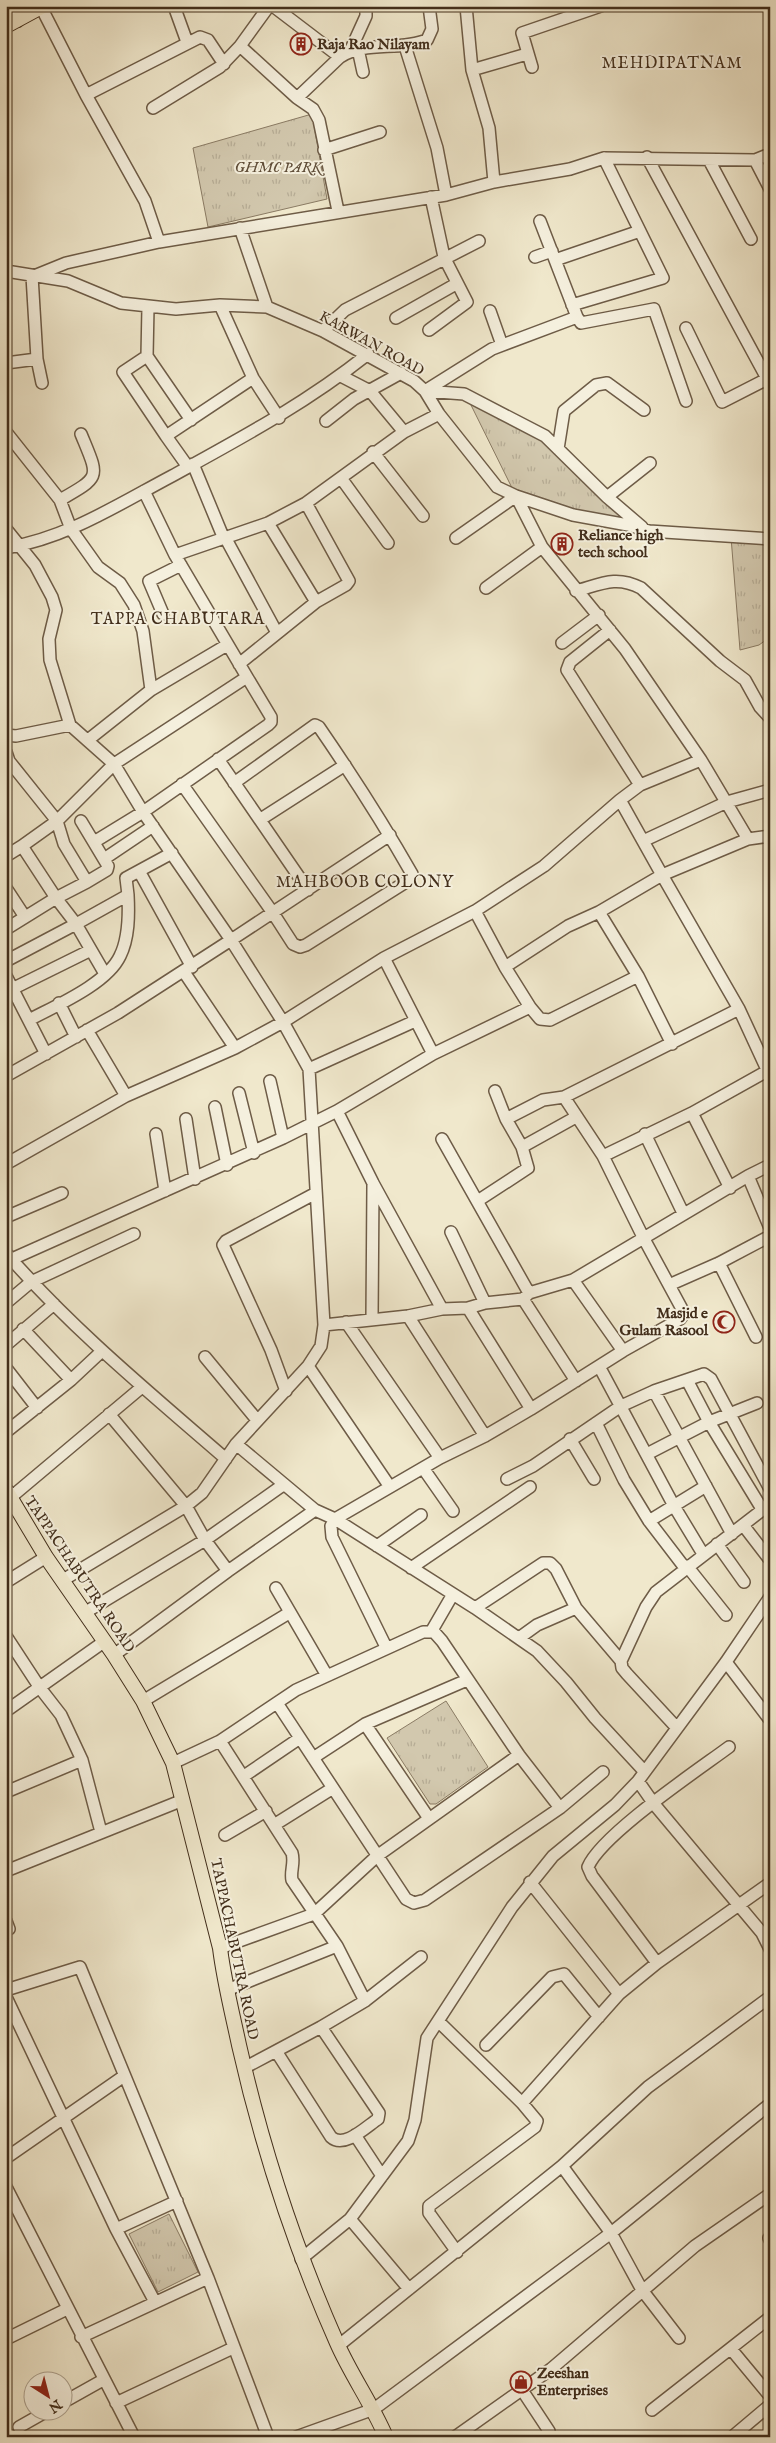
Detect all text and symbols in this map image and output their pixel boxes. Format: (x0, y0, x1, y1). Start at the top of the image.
building icon: Raja Rao Nilayam (289, 32, 313, 56)
place label: Raja Rao Nilayam (317, 35, 430, 54)
district label: MEHDIPATNAM (602, 54, 742, 74)
park label: GHMC PARK (235, 158, 325, 177)
street label: KARWAN ROAD (316, 307, 428, 380)
place label: Reliance high tech school (577, 526, 665, 562)
building icon: Reliance high tech school (550, 532, 574, 556)
district label: TAPPA CHABUTARA (91, 610, 265, 630)
district label: MAHBOOB COLONY (276, 873, 454, 893)
place label: Masjid e Gulam Rasool (620, 1304, 709, 1340)
mosque icon: Masjid e Gulam Rasool (712, 1310, 736, 1334)
street label: TAPPACHABUTRA ROAD (20, 1492, 139, 1656)
street label: TAPPACHABUTRA ROAD (206, 1857, 263, 2042)
place label: Zeeshan Enterprises (537, 2364, 609, 2400)
north arrow (22, 2370, 72, 2420)
shop icon: Zeeshan Enterprises (509, 2370, 533, 2394)
text: N (45, 2394, 66, 2417)

